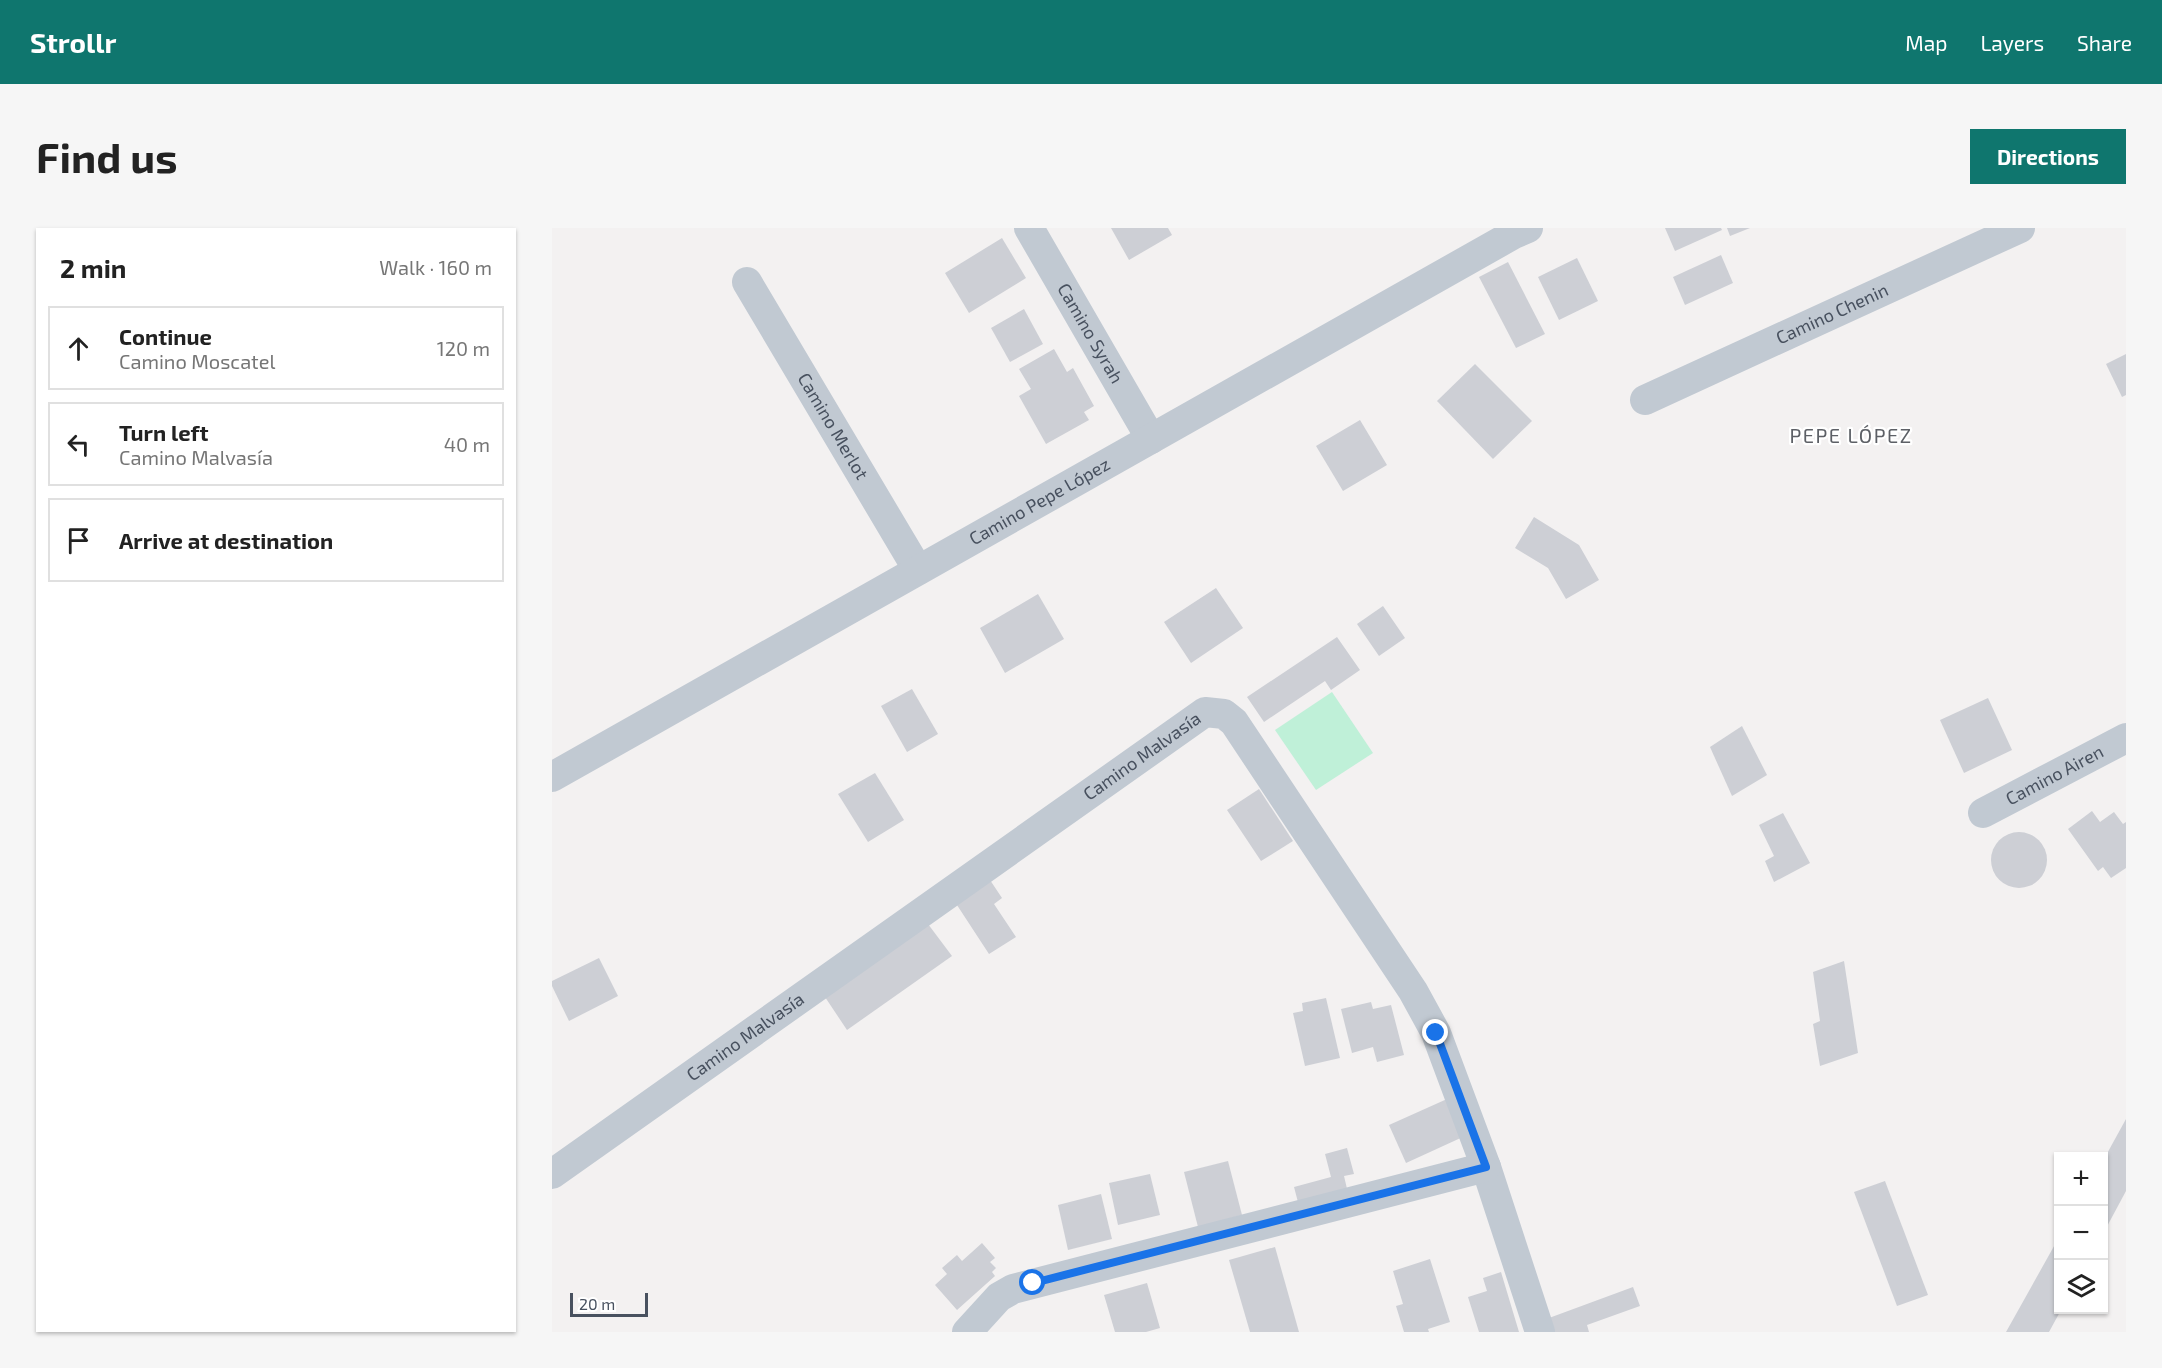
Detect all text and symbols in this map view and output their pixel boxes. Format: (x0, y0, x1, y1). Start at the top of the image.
text: Strollr (30, 25, 116, 59)
text: Map (1905, 30, 1947, 55)
text: Layers (1980, 30, 2044, 55)
text: Share (2077, 30, 2132, 55)
button: Directions (1970, 129, 2126, 184)
text: Find us (36, 131, 178, 181)
text: 2 min (60, 252, 126, 283)
text: Walk · 160 m (379, 255, 492, 279)
street label: Camino Chenin (1772, 278, 1891, 348)
street label: Camino Syrah (1053, 279, 1129, 387)
text: Continue (119, 323, 212, 349)
icon: ahead (62, 332, 95, 365)
text: 120 m (437, 336, 490, 360)
text: Camino Moscatel (119, 349, 275, 373)
street label: Camino Merlot (793, 369, 874, 483)
text: Turn left (119, 419, 208, 445)
district label: PEPE LÓPEZ (1789, 423, 1913, 447)
icon: left (62, 428, 95, 461)
text: 40 m (444, 432, 490, 456)
text: Camino Malvasía (119, 445, 273, 469)
street label: Camino Pepe López (965, 452, 1113, 549)
icon: arrive (62, 524, 95, 557)
text: Arrive at destination (119, 527, 333, 553)
street label: Camino Malvasía (1079, 707, 1205, 805)
street label: Camino Airen (2002, 740, 2107, 809)
street label: Camino Malvasía (682, 987, 808, 1085)
route end (1422, 1019, 1448, 1045)
map controls (2054, 1152, 2108, 1314)
button: + (2054, 1152, 2108, 1206)
button: − (2054, 1206, 2108, 1260)
button: layers (2054, 1260, 2108, 1314)
route start (1019, 1269, 1045, 1295)
scale bar (570, 1290, 648, 1318)
text: 20 m (579, 1294, 615, 1313)

